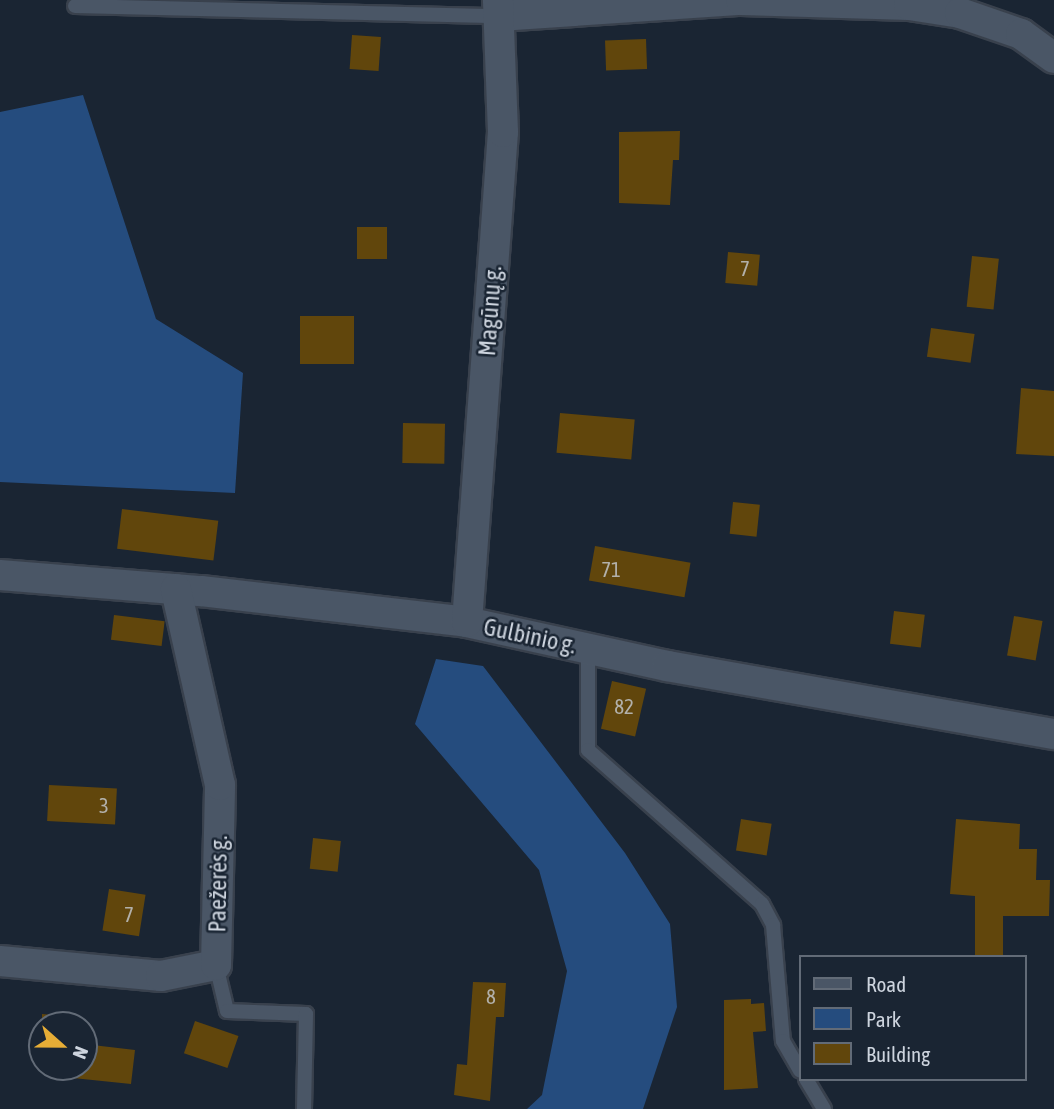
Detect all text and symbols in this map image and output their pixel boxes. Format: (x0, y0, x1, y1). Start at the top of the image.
house number: 7 (740, 255, 750, 281)
street label: Magūnų g. (472, 265, 508, 357)
house number: 71 (601, 556, 621, 582)
street label: Gulbinio g. (481, 612, 579, 660)
house number: 82 (614, 693, 634, 719)
house number: 3 (99, 792, 109, 818)
street label: Paežerės g. (203, 835, 233, 933)
house number: 7 (124, 901, 134, 927)
legend (799, 955, 1026, 1081)
text: Road (866, 972, 906, 996)
house number: 8 (486, 983, 496, 1009)
text: Park (866, 1007, 901, 1031)
north arrow (28, 1011, 98, 1081)
text: Building (866, 1042, 930, 1066)
text: N (68, 1044, 93, 1062)

